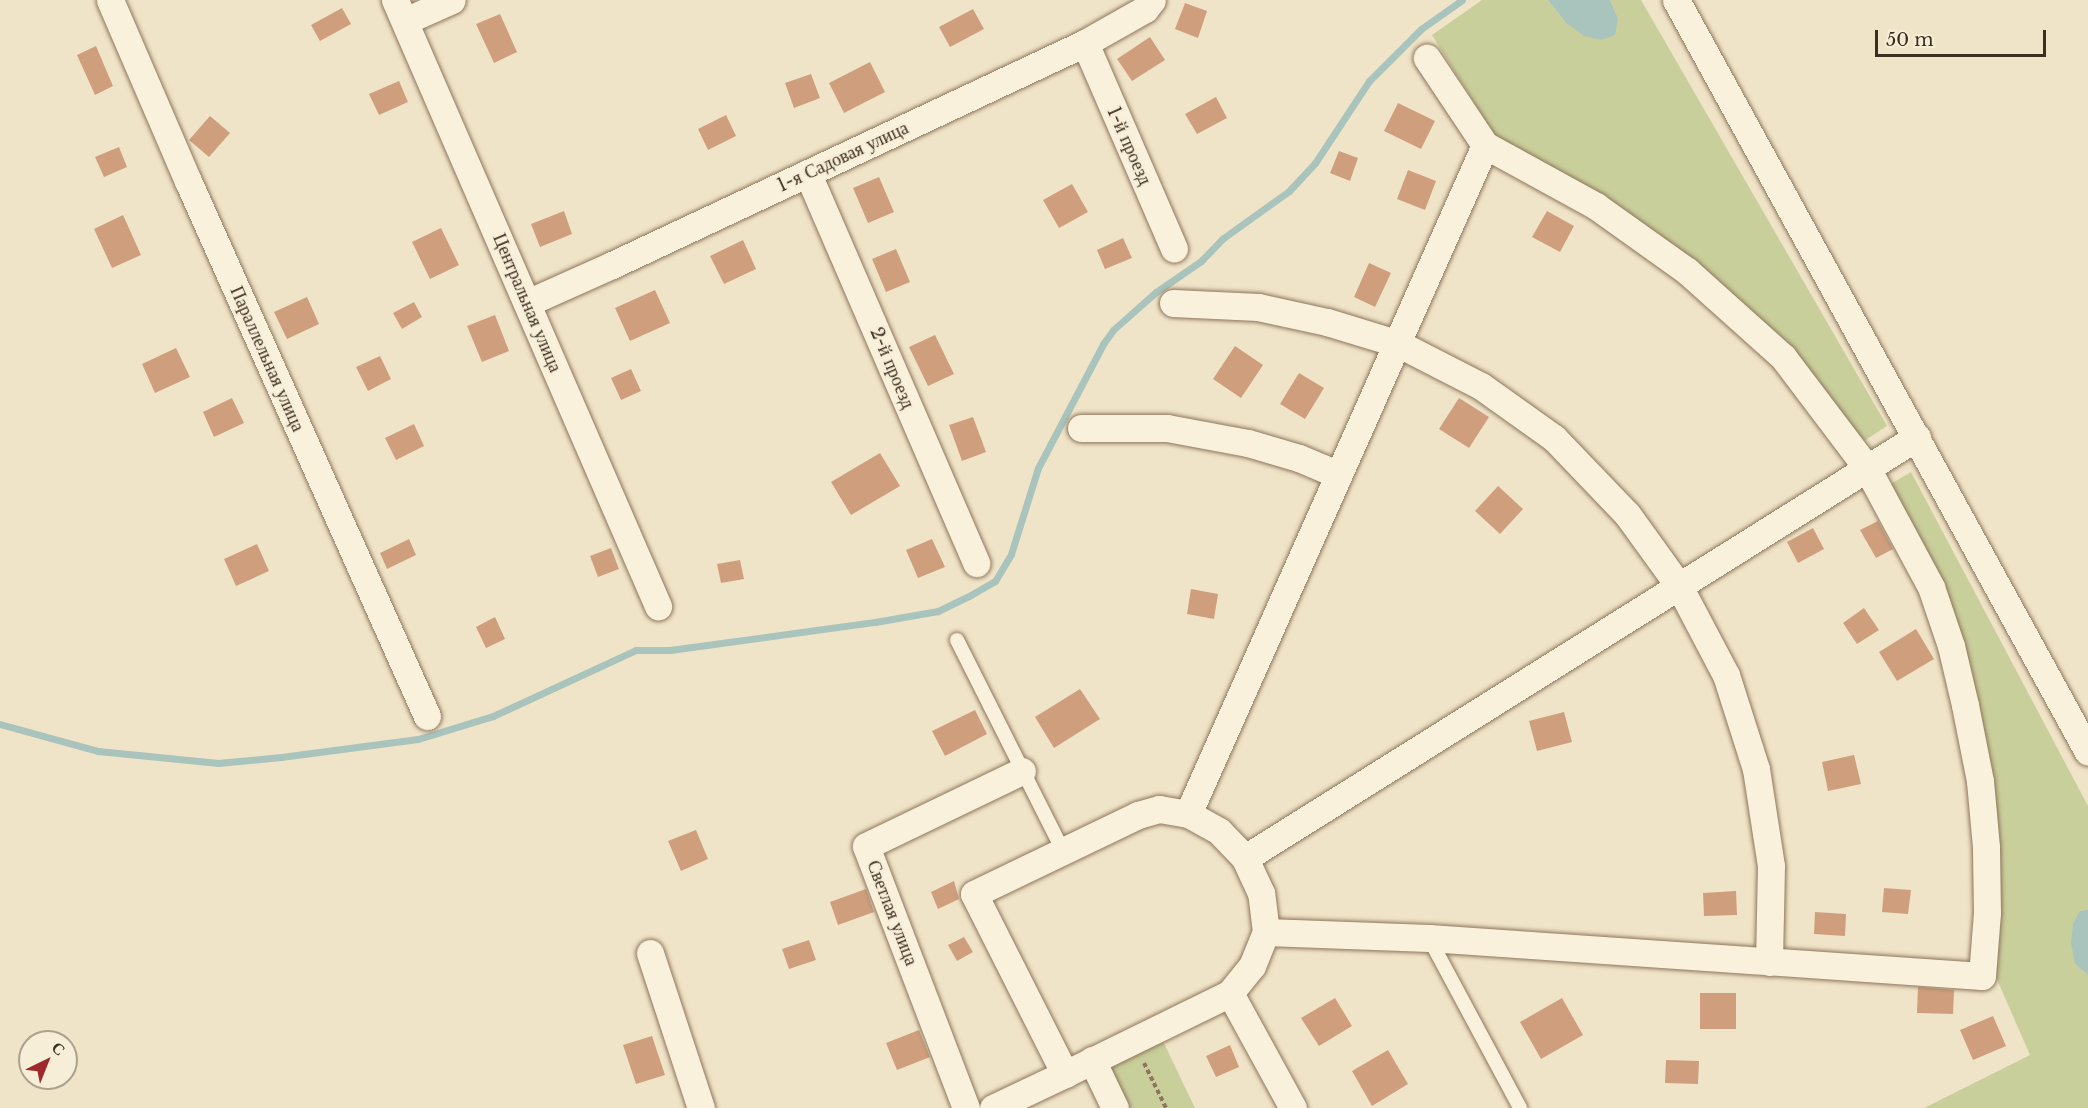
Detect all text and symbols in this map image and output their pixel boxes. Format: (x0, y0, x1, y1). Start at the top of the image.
scale bar (1878, 18, 2049, 56)
text: 50 m (1886, 29, 1934, 51)
street label: 1-й проезд (1102, 104, 1156, 188)
street label: 1-я Садовая улица (774, 117, 912, 197)
street label: Центральная улица (488, 230, 566, 376)
street label: Параллельная улица (225, 283, 309, 435)
street label: 2-й проезд (865, 324, 919, 412)
street label: Светлая улица (862, 857, 922, 969)
north arrow (18, 1030, 78, 1090)
text: С (48, 1037, 70, 1060)

